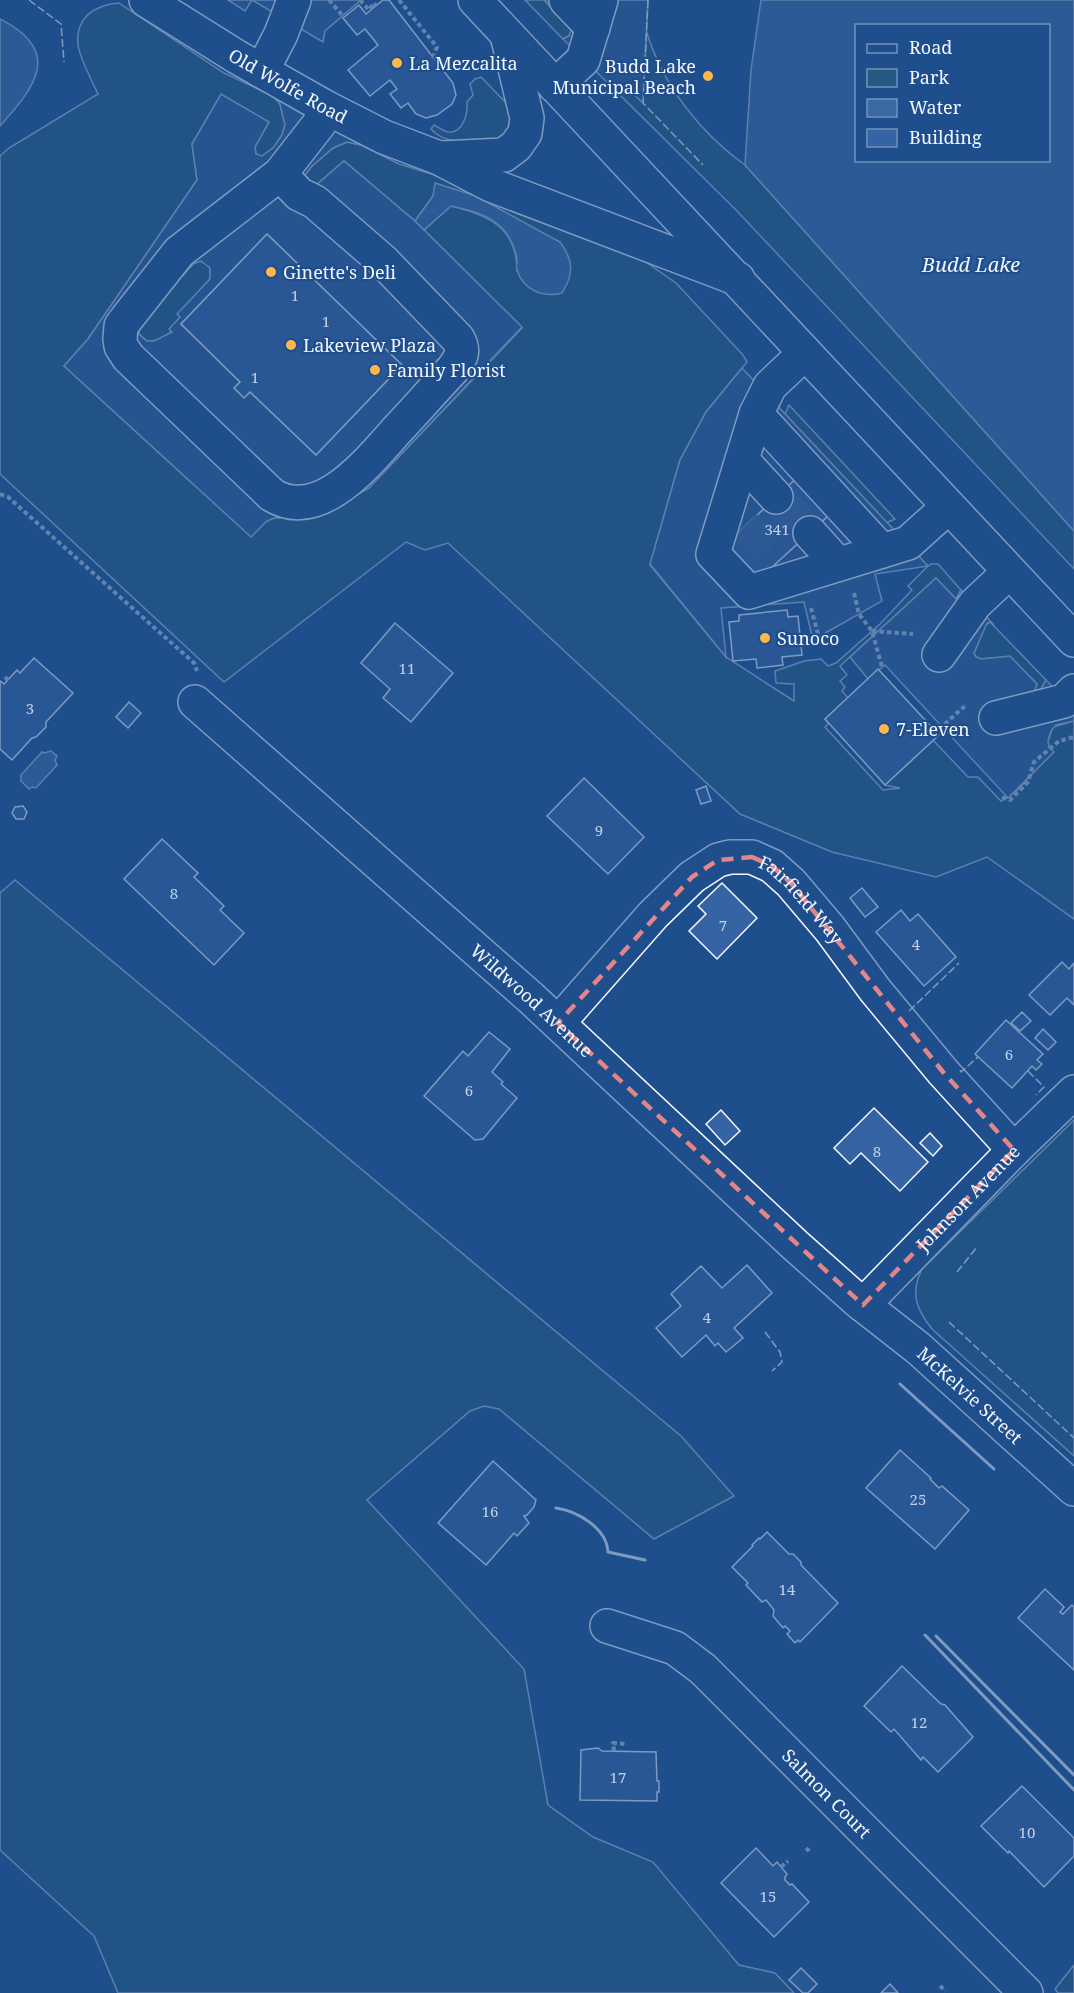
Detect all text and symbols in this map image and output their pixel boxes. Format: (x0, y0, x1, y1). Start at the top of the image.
legend (855, 24, 1050, 162)
text: Road (909, 35, 952, 59)
street label: Old Wolfe Road (224, 43, 352, 128)
place label: La Mezcalita (409, 51, 518, 75)
place label: Budd Lake Municipal Beach (552, 54, 696, 99)
marker: La Mezcalita (390, 56, 404, 70)
text: Park (909, 65, 949, 89)
marker: Budd Lake Municipal Beach (701, 69, 715, 83)
text: Water (909, 95, 962, 119)
text: Building (909, 125, 982, 149)
water label: Budd Lake (921, 251, 1020, 278)
place label: Ginette's Deli (283, 260, 396, 284)
marker: Ginette's Deli (264, 265, 278, 279)
house number: 1 (291, 285, 299, 305)
house number: 1 (322, 311, 330, 331)
place label: Lakeview Plaza (303, 333, 436, 357)
marker: Lakeview Plaza (284, 338, 298, 352)
place label: Family Florist (387, 358, 506, 382)
marker: Family Florist (368, 363, 382, 377)
house number: 1 (251, 367, 259, 387)
house number: 341 (764, 519, 790, 539)
place label: Sunoco (777, 626, 839, 650)
marker: Sunoco (758, 631, 772, 645)
house number: 11 (399, 658, 415, 678)
house number: 3 (26, 698, 34, 718)
place label: 7-Eleven (896, 717, 970, 741)
marker: 7-Eleven (877, 722, 891, 736)
house number: 9 (595, 820, 603, 840)
street label: Fairfield Way (755, 850, 850, 950)
house number: 8 (170, 883, 178, 903)
house number: 7 (719, 915, 727, 935)
house number: 4 (912, 934, 921, 954)
street label: Wildwood Avenue (466, 938, 598, 1062)
house number: 6 (1005, 1044, 1013, 1064)
house number: 6 (465, 1080, 473, 1100)
street label: Johnson Avenue (910, 1139, 1025, 1256)
house number: 8 (873, 1141, 881, 1161)
house number: 4 (703, 1307, 712, 1327)
street label: McKelvie Street (912, 1341, 1028, 1449)
house number: 25 (910, 1489, 926, 1509)
house number: 16 (482, 1501, 498, 1521)
house number: 14 (779, 1579, 796, 1599)
house number: 12 (911, 1712, 927, 1732)
street label: Salmon Court (777, 1743, 877, 1843)
house number: 17 (610, 1767, 626, 1787)
house number: 10 (1019, 1822, 1035, 1842)
house number: 15 (760, 1886, 776, 1906)

